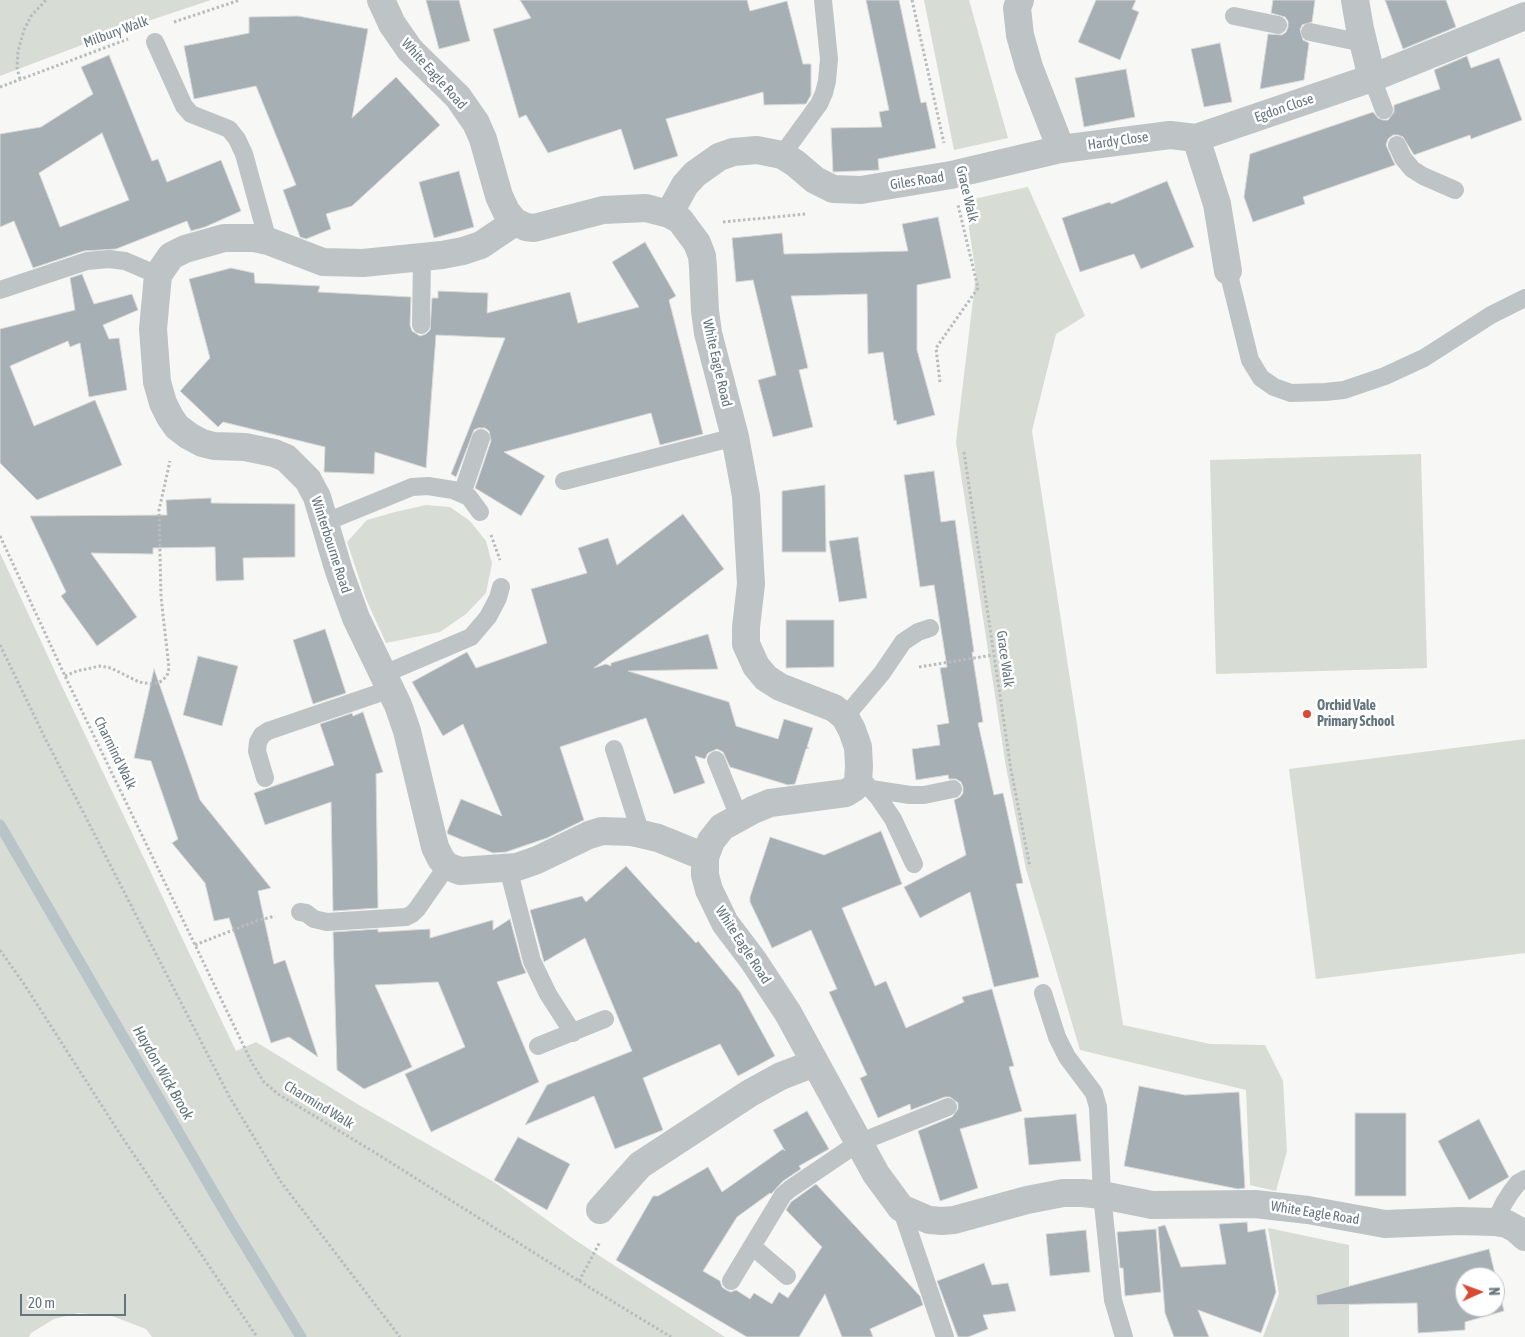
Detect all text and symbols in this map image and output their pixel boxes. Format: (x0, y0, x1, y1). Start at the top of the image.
street label: Milbury Walk (81, 13, 151, 51)
street label: White Eagle Road (398, 35, 470, 113)
street label: Egdon Close (1252, 90, 1316, 126)
street label: Hardy Close (1087, 128, 1149, 154)
street label: Grace Walk (952, 164, 982, 224)
street label: Giles Road (889, 168, 945, 194)
street label: White Eagle Road (699, 318, 735, 408)
street label: Winterbourne Road (307, 495, 355, 595)
street label: Grace Walk (993, 629, 1017, 689)
place label: Orchid Vale Primary School (1317, 698, 1394, 730)
marker: Orchid Vale Primary School (1301, 708, 1313, 720)
street label: Charmind Walk (90, 714, 140, 792)
street label: White Eagle Road (712, 903, 774, 987)
water label: Haydon Wick Brook (129, 1023, 197, 1123)
street label: Charmind Walk (281, 1078, 357, 1132)
street label: White Eagle Road (1270, 1198, 1360, 1228)
north arrow (1455, 1267, 1505, 1317)
scale bar (22, 1284, 129, 1316)
text: N (1486, 1287, 1502, 1296)
text: 20 m (28, 1294, 55, 1311)

